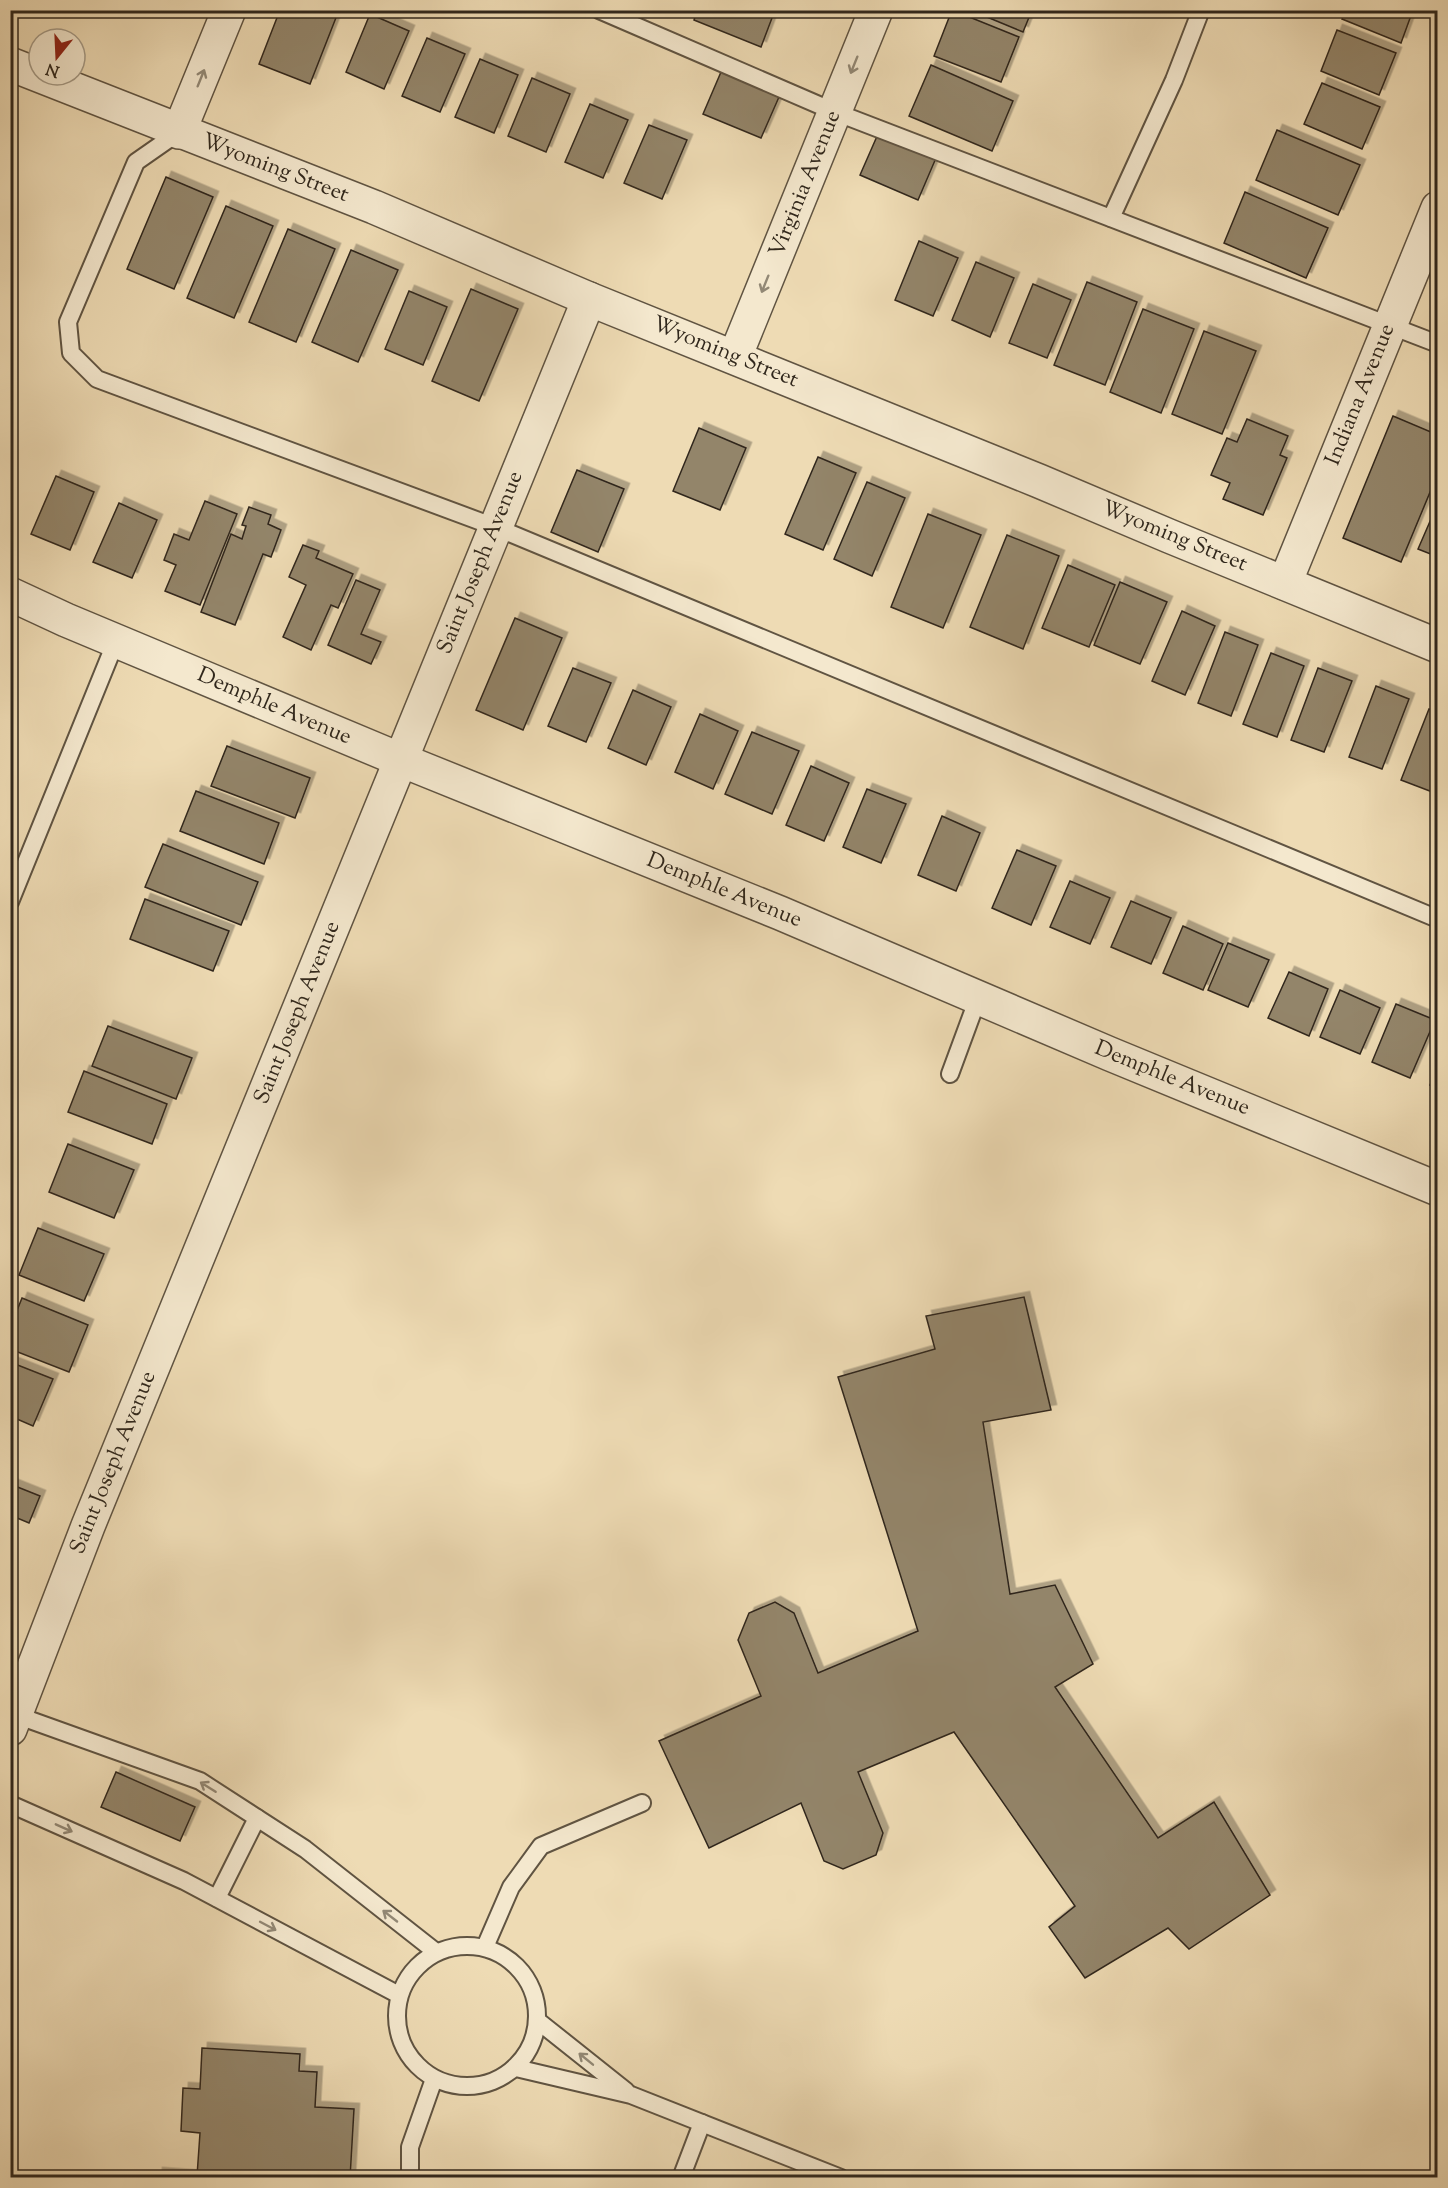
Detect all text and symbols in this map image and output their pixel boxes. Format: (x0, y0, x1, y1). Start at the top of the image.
north arrow (27, 27, 87, 87)
one-way arrow (848, 55, 859, 73)
text: N (43, 56, 63, 82)
one-way arrow (196, 69, 207, 88)
street label: Virginia Avenue (762, 106, 850, 262)
street label: Wyoming Street (197, 126, 354, 212)
one-way arrow (759, 274, 770, 293)
street label: Wyoming Street (647, 309, 803, 397)
street label: Indiana Avenue (1318, 319, 1404, 471)
street label: Saint Joseph Avenue (430, 467, 532, 659)
street label: Wyoming Street (1096, 493, 1252, 581)
street label: Demphle Avenue (192, 660, 356, 754)
street label: Demphle Avenue (641, 845, 807, 937)
street label: Saint Joseph Avenue (247, 917, 349, 1109)
street label: Demphle Avenue (1089, 1033, 1255, 1125)
street label: Saint Joseph Avenue (63, 1367, 165, 1559)
one-way arrow (200, 1780, 217, 1792)
one-way arrow (54, 1823, 73, 1834)
one-way arrow (382, 1910, 398, 1923)
one-way arrow (259, 1921, 277, 1932)
one-way arrow (578, 2052, 594, 2065)

